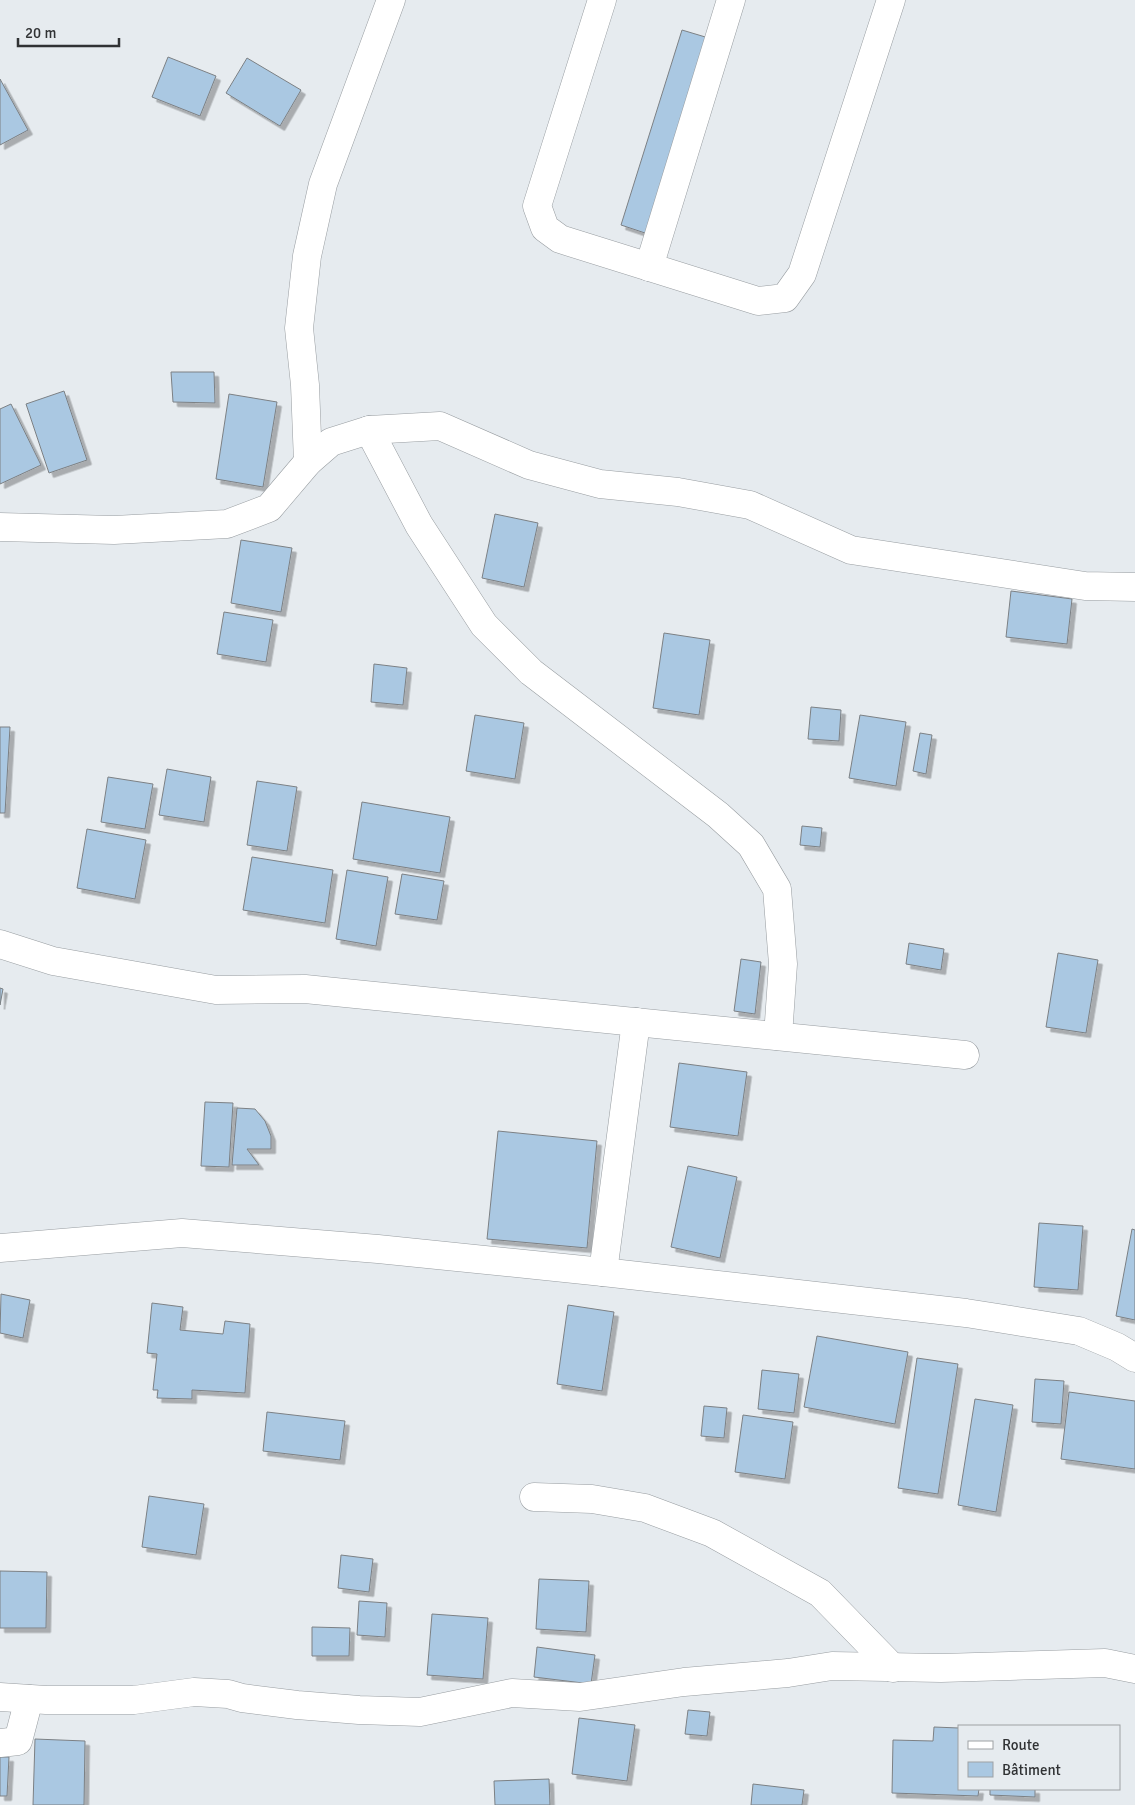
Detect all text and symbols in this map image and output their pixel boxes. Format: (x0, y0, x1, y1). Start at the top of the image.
scale bar (18, 15, 119, 47)
text: 20 m (25, 24, 56, 42)
legend (958, 1725, 1120, 1790)
text: Route (1002, 1736, 1039, 1754)
text: Bâtiment (1002, 1761, 1061, 1779)

